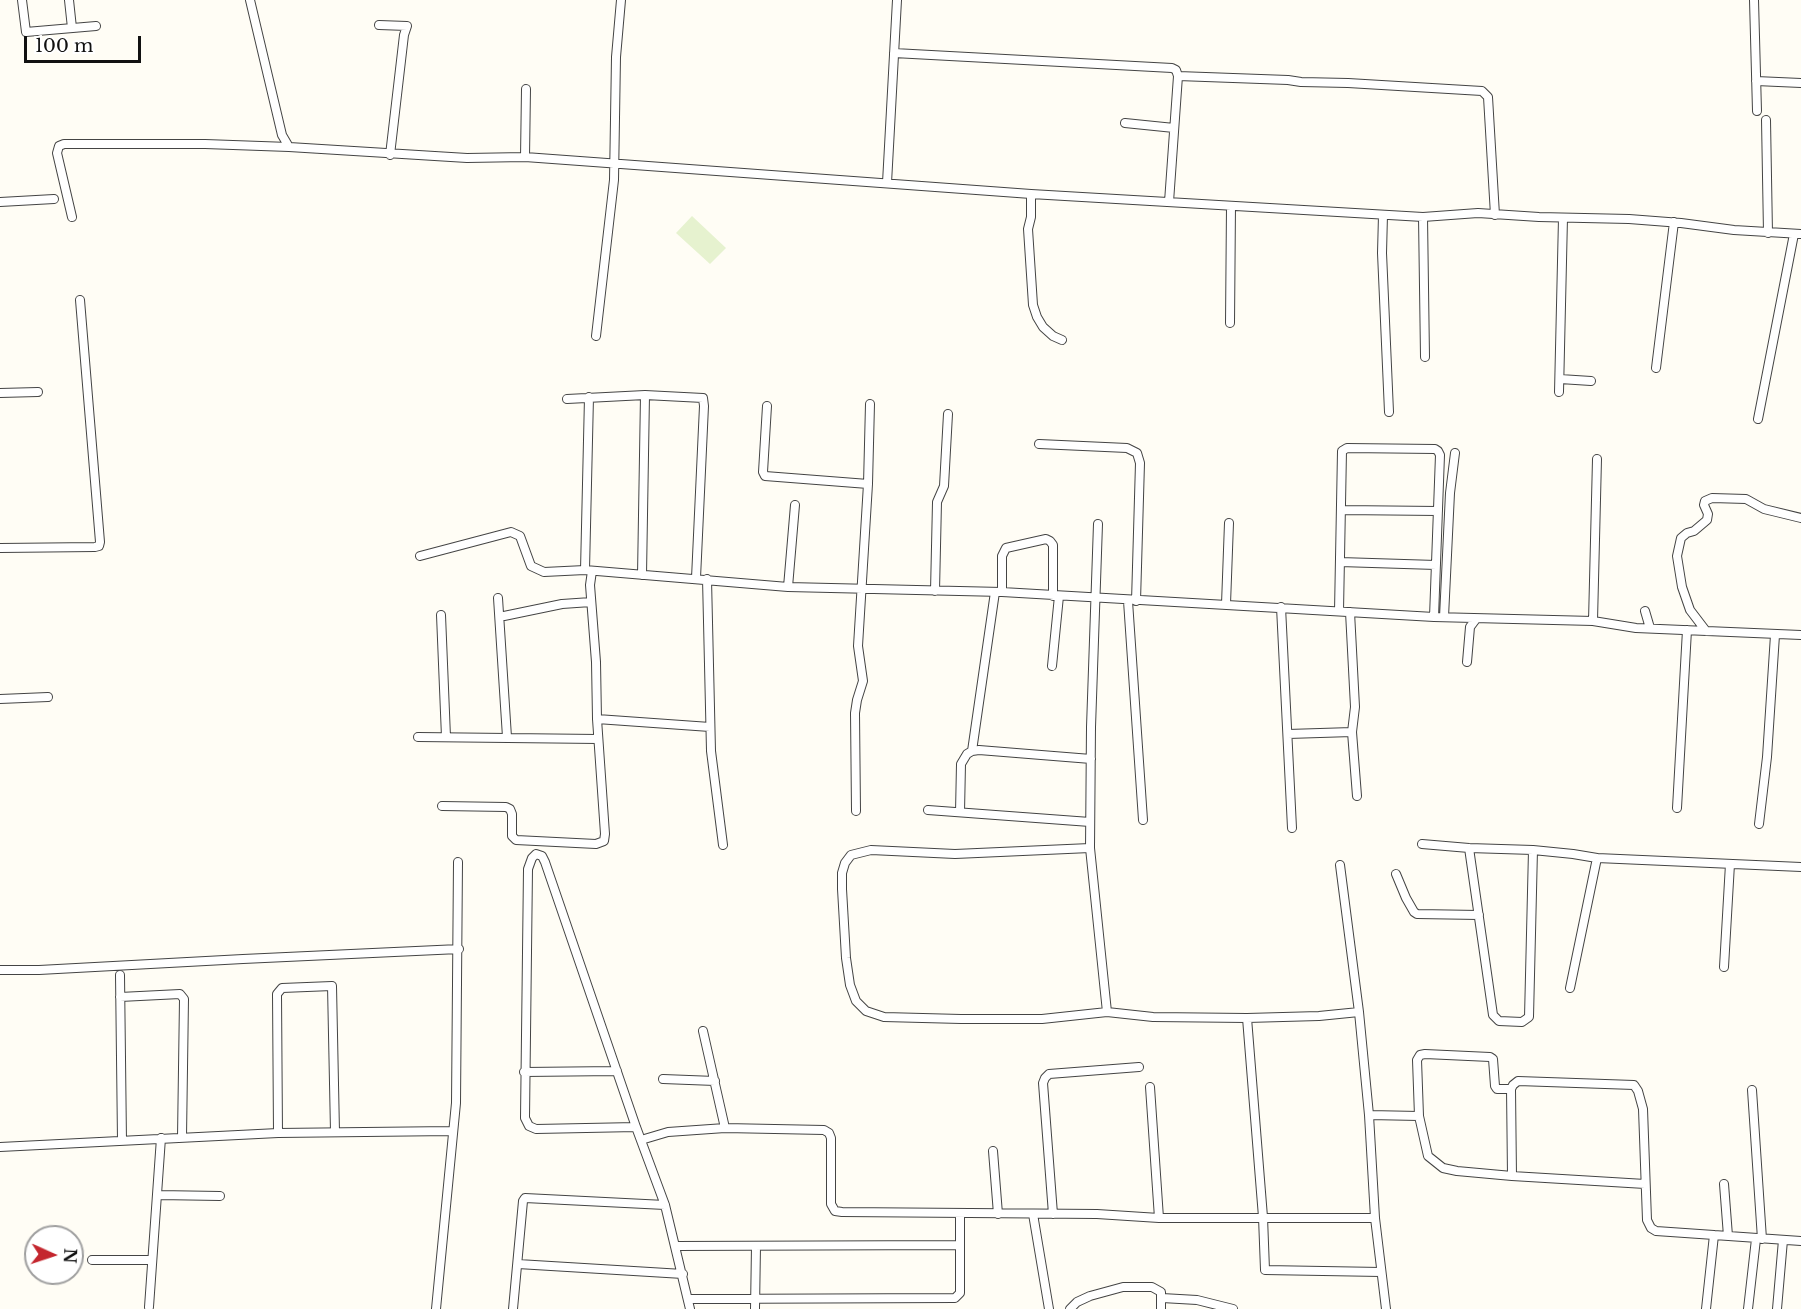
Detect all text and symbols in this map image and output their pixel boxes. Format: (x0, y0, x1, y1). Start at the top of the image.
scale bar (27, 24, 144, 62)
text: 100 m (35, 35, 93, 57)
north arrow (24, 1225, 84, 1285)
text: N (60, 1248, 80, 1264)

